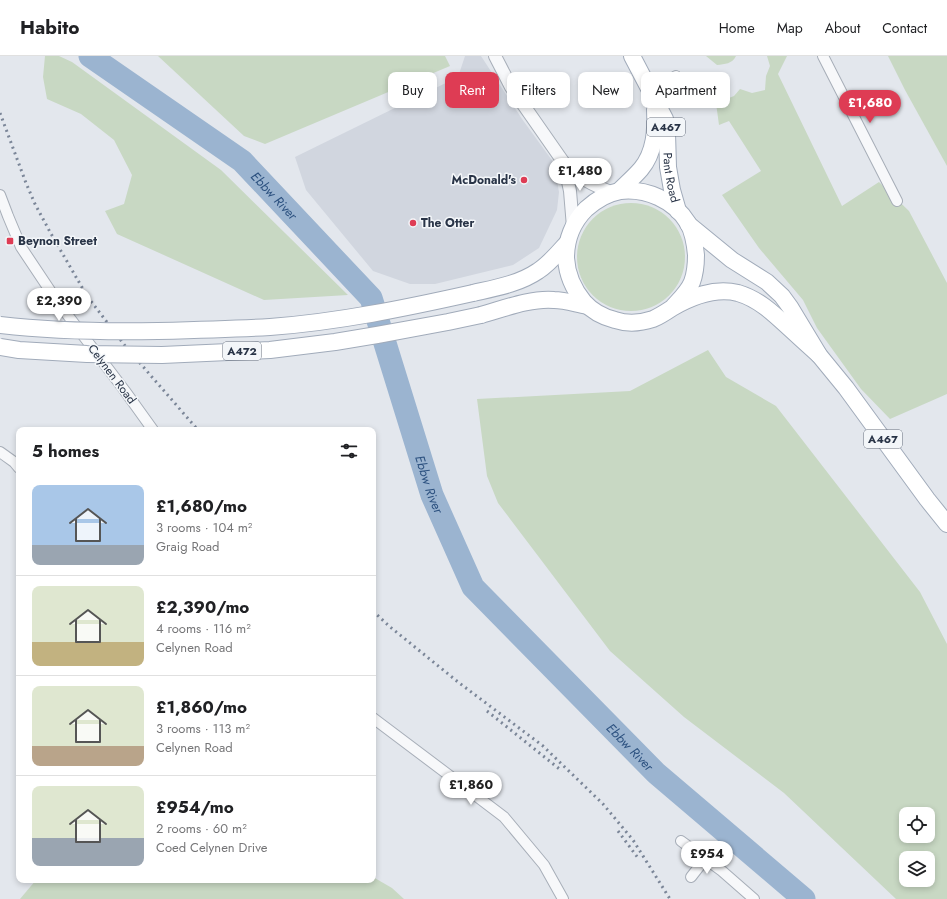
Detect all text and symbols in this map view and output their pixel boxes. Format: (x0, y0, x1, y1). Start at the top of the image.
text: Habito (20, 14, 79, 41)
text: Home (719, 18, 755, 38)
text: Map (777, 18, 803, 38)
text: About (825, 18, 860, 38)
text: Contact (882, 18, 927, 38)
chip: Buy (388, 72, 437, 108)
chip: Rent (445, 72, 499, 108)
chip: Filters (507, 72, 570, 108)
chip: New (578, 72, 633, 108)
chip: Apartment (641, 72, 730, 108)
pin: £1,680 (837, 90, 903, 124)
text: £1,680 (848, 93, 892, 112)
road number: A467 (647, 118, 685, 136)
street label: Pant Road (659, 152, 684, 205)
pin: £1,480 (547, 158, 613, 192)
text: £1,480 (558, 161, 602, 180)
water label: Ebbw River (246, 167, 302, 225)
place label: McDonald's (452, 171, 517, 189)
marker: McDonald's (519, 175, 529, 185)
place label: The Otter (421, 214, 474, 232)
marker: The Otter (408, 218, 418, 228)
place label: Beynon Street (18, 232, 97, 250)
marker: Beynon Street (5, 236, 15, 246)
pin: £2,390 (26, 288, 92, 322)
text: £2,390 (36, 291, 82, 310)
street label: Celynen Road (84, 340, 140, 408)
road number: A472 (223, 342, 261, 360)
road number: A467 (864, 430, 902, 448)
text: 5 homes (32, 439, 99, 463)
icon: filters (338, 440, 360, 462)
water label: Ebbw River (410, 453, 448, 517)
text: £1,680/mo (156, 494, 247, 518)
icon: home (64, 501, 112, 549)
text: 3 rooms · 104 m² (156, 518, 252, 537)
text: Graig Road (156, 537, 220, 556)
text: £2,390/mo (156, 595, 249, 619)
icon: home (64, 602, 112, 650)
text: 4 rooms · 116 m² (156, 619, 251, 638)
text: Celynen Road (156, 638, 233, 657)
text: £1,860/mo (156, 695, 247, 719)
icon: home (64, 702, 112, 750)
text: 3 rooms · 113 m² (156, 719, 250, 738)
water label: Ebbw River (602, 719, 658, 776)
text: Celynen Road (156, 738, 233, 757)
pin: £1,860 (438, 772, 504, 806)
text: £1,860 (449, 775, 493, 794)
text: £954/mo (156, 795, 234, 819)
icon: home (64, 802, 112, 850)
map controls (899, 807, 935, 887)
button: locate (899, 807, 935, 843)
text: 2 rooms · 60 m² (156, 819, 247, 838)
text: Coed Celynen Drive (156, 838, 267, 857)
pin: £954 (683, 841, 731, 875)
text: £954 (690, 844, 724, 863)
button: layers (899, 851, 935, 887)

